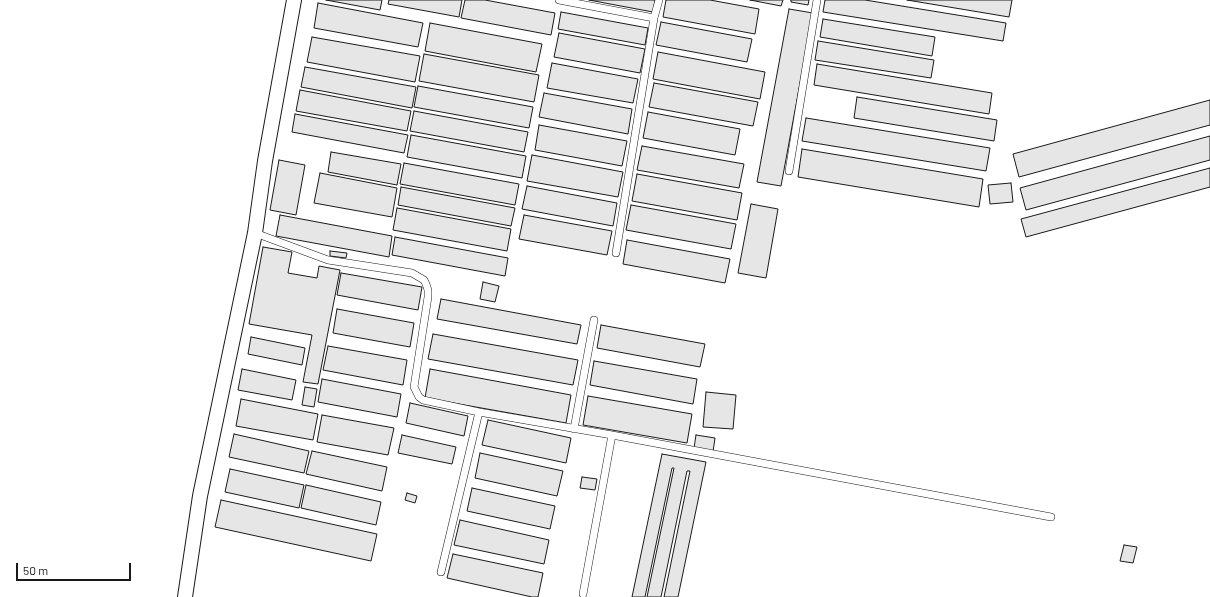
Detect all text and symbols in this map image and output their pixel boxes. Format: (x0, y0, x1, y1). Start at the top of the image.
scale bar (18, 555, 133, 581)
text: 50 m (23, 563, 48, 577)

